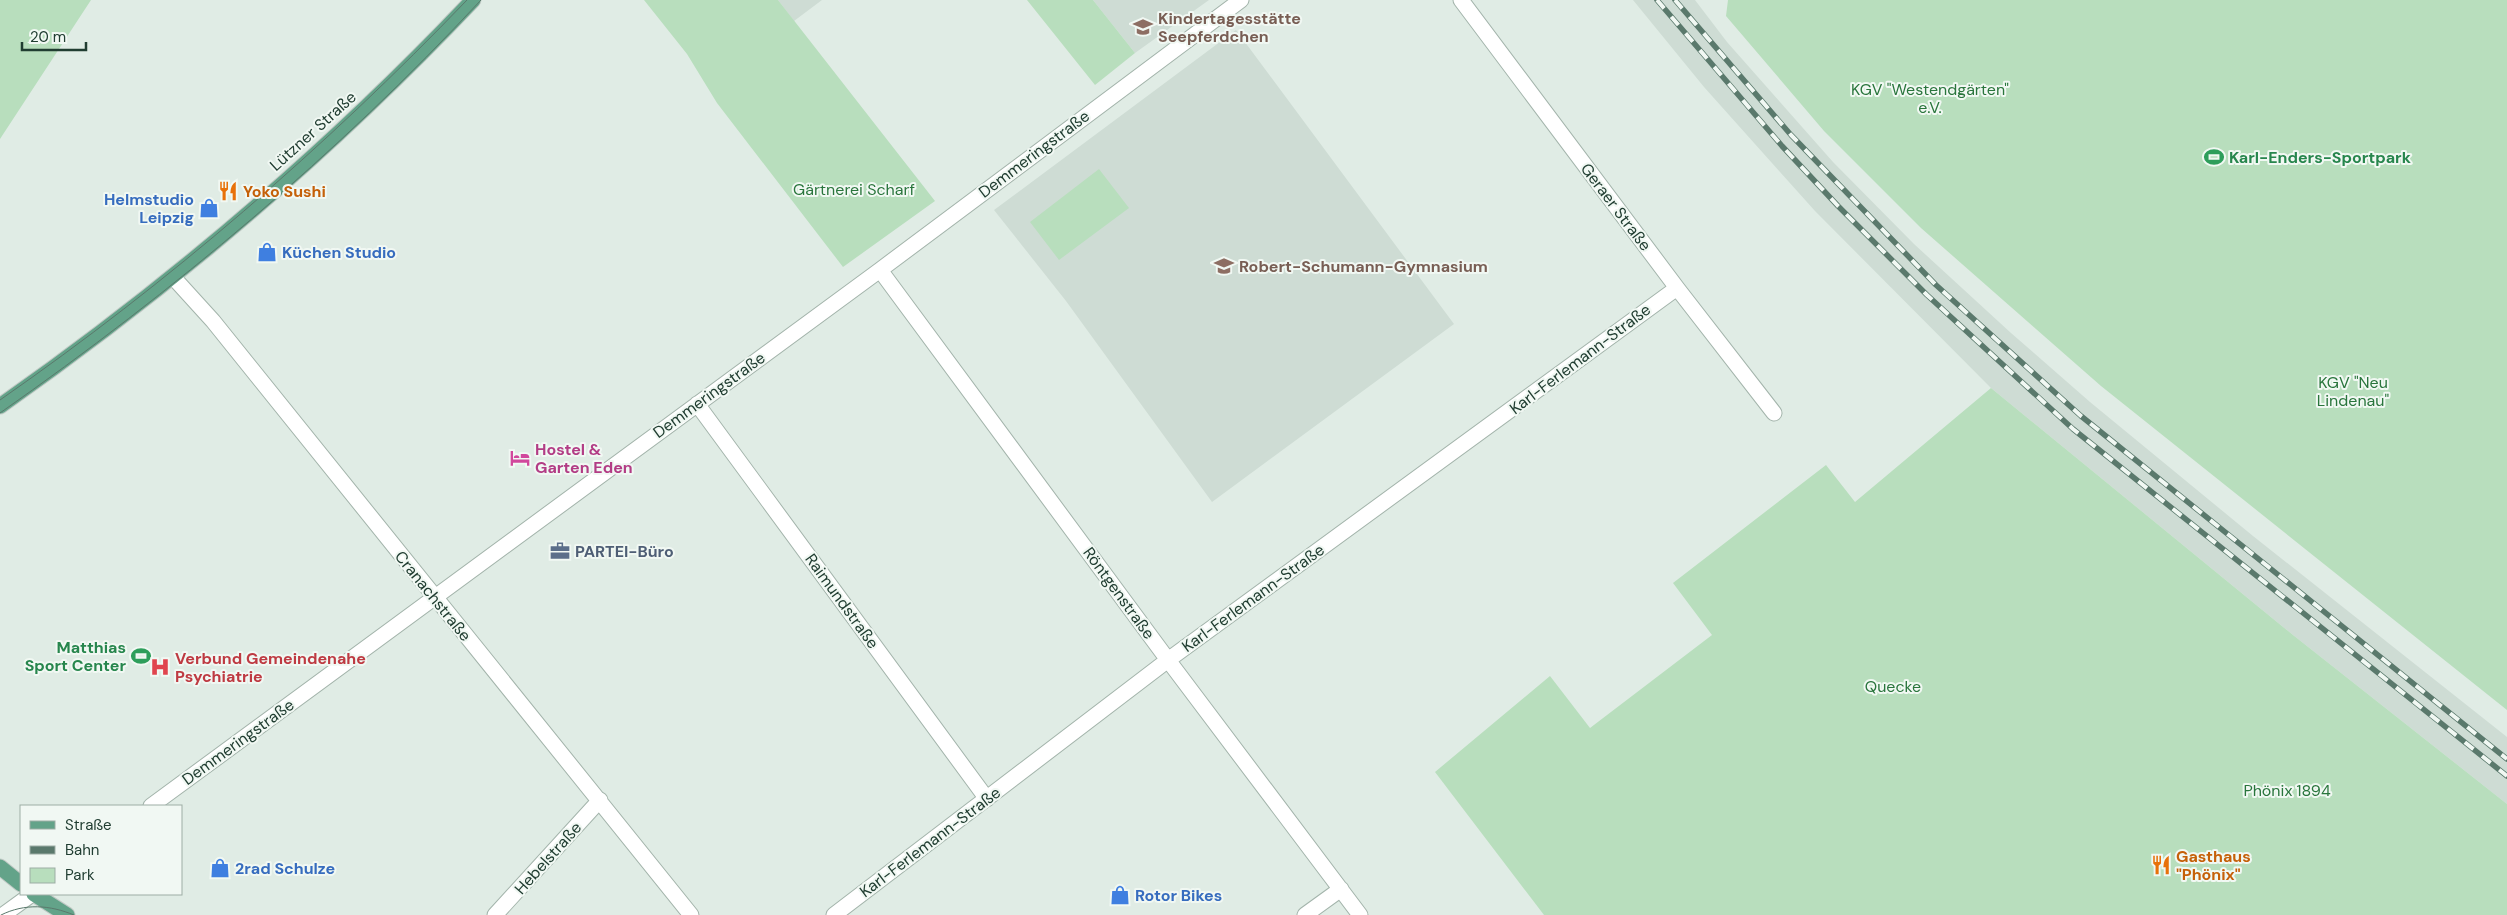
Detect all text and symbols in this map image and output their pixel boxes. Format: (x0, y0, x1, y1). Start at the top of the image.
place label: Kindertagesstätte Seepferdchen (1158, 8, 1301, 47)
school or university icon: Kindertagesstätte Seepferdchen (1132, 16, 1154, 38)
scale bar (22, 20, 86, 52)
text: 20 m (30, 27, 66, 47)
park label: KGV "Westendgärten" e.V. (1851, 79, 2009, 118)
street label: Lützner Straße (265, 87, 361, 175)
street label: Demmeringstraße (974, 105, 1094, 203)
sports icon: Karl-Enders-Sportpark (2203, 146, 2225, 168)
place label: Karl-Enders-Sportpark (2229, 147, 2412, 168)
street label: Geraer Straße (1576, 159, 1656, 255)
park label: Gärtnerei Scharf (793, 179, 915, 200)
restaurant icon: Yoko Sushi (217, 180, 239, 202)
place label: Yoko Sushi (243, 181, 326, 202)
place label: Helmstudio Leipzig (104, 189, 194, 228)
shop icon: Helmstudio Leipzig (198, 197, 220, 219)
shop icon: Küchen Studio (256, 241, 278, 263)
place label: Küchen Studio (282, 242, 396, 263)
school or university icon: Robert-Schumann-Gymnasium (1213, 255, 1235, 277)
place label: Robert-Schumann-Gymnasium (1239, 256, 1488, 277)
street label: Karl-Ferlemann-Straße (1505, 299, 1655, 419)
street label: Demmeringstraße (649, 347, 769, 443)
park label: KGV "Neu Lindenau" (2317, 372, 2389, 411)
place label: Hostel & Garten Eden (535, 439, 633, 478)
hotel icon: Hostel & Garten Eden (509, 447, 531, 469)
street label: Karl-Ferlemann-Straße (1178, 539, 1328, 657)
office icon: PARTEI-Büro (549, 540, 571, 562)
place label: PARTEI-Büro (575, 541, 674, 562)
street label: Röntgenstraße (1079, 543, 1159, 643)
street label: Cranachstraße (390, 547, 476, 645)
street label: Raimundstraße (800, 549, 884, 653)
place label: Matthias Sport Center (25, 637, 126, 676)
sports icon: Matthias Sport Center (130, 645, 152, 667)
place label: Verbund Gemeindenahe Psychiatrie (175, 648, 366, 687)
hospital icon: Verbund Gemeindenahe Psychiatrie (149, 656, 171, 678)
park label: Quecke (1865, 676, 1921, 697)
street label: Demmeringstraße (178, 694, 298, 790)
park label: Phönix 1894 (2243, 780, 2331, 801)
street label: Karl-Ferlemann-Straße (855, 782, 1005, 902)
legend (20, 805, 182, 895)
text: Straße (65, 815, 112, 835)
street label: Hebelstraße (510, 817, 586, 899)
text: Bahn (65, 840, 99, 860)
place label: Gasthaus "Phönix" (2176, 846, 2251, 885)
restaurant icon: Gasthaus "Phönix" (2150, 854, 2172, 876)
shop icon: 2rad Schulze (209, 857, 231, 879)
place label: 2rad Schulze (235, 858, 335, 879)
text: Park (65, 865, 95, 885)
shop icon: Rotor Bikes (1109, 884, 1131, 906)
place label: Rotor Bikes (1135, 885, 1222, 906)

